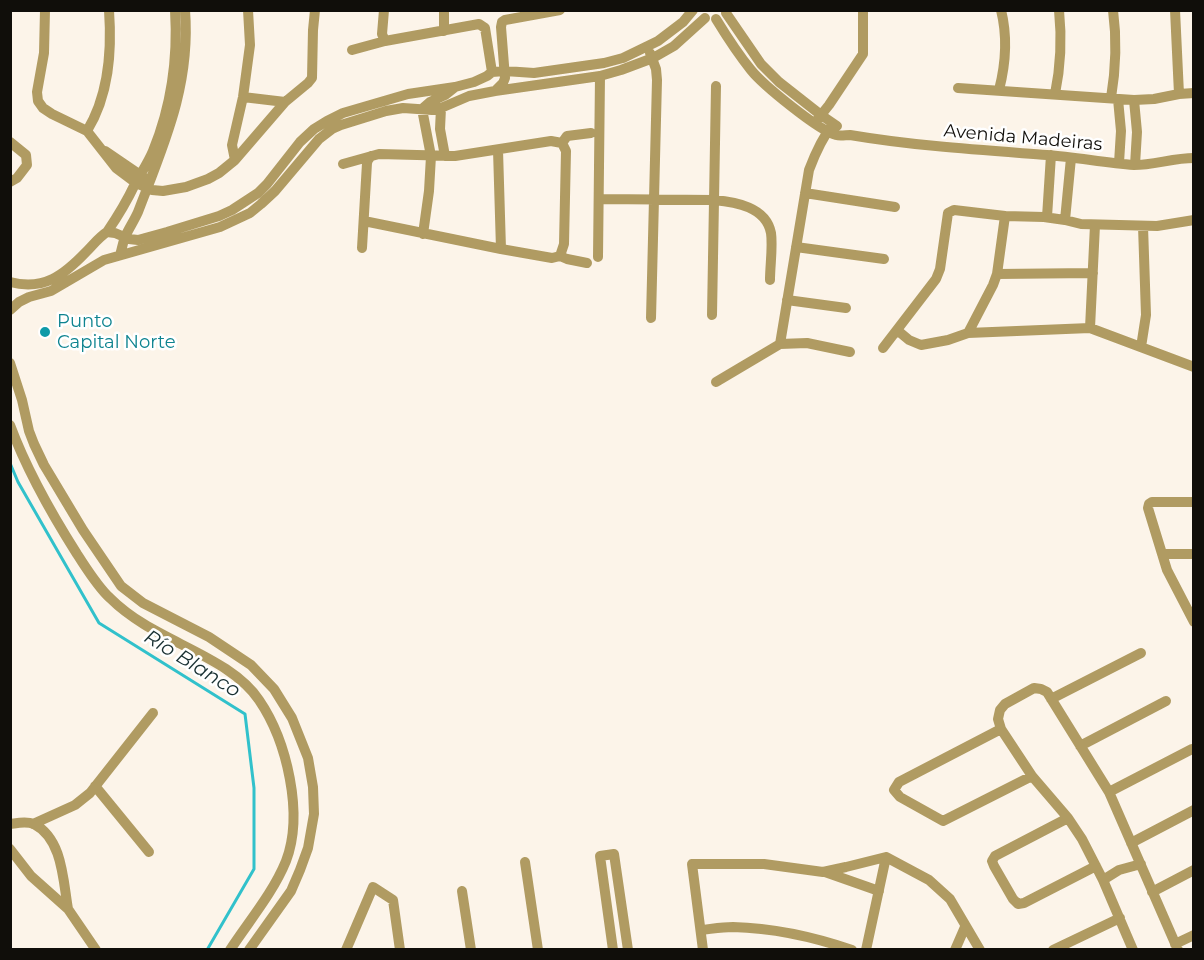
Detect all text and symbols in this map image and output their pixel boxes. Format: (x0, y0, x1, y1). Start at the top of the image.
street label: Avenida Madeiras (943, 120, 1103, 156)
place label: Punto Capital Norte (57, 311, 176, 354)
marker: Punto Capital Norte (38, 325, 52, 339)
water label: Río Blanco (140, 625, 244, 703)

